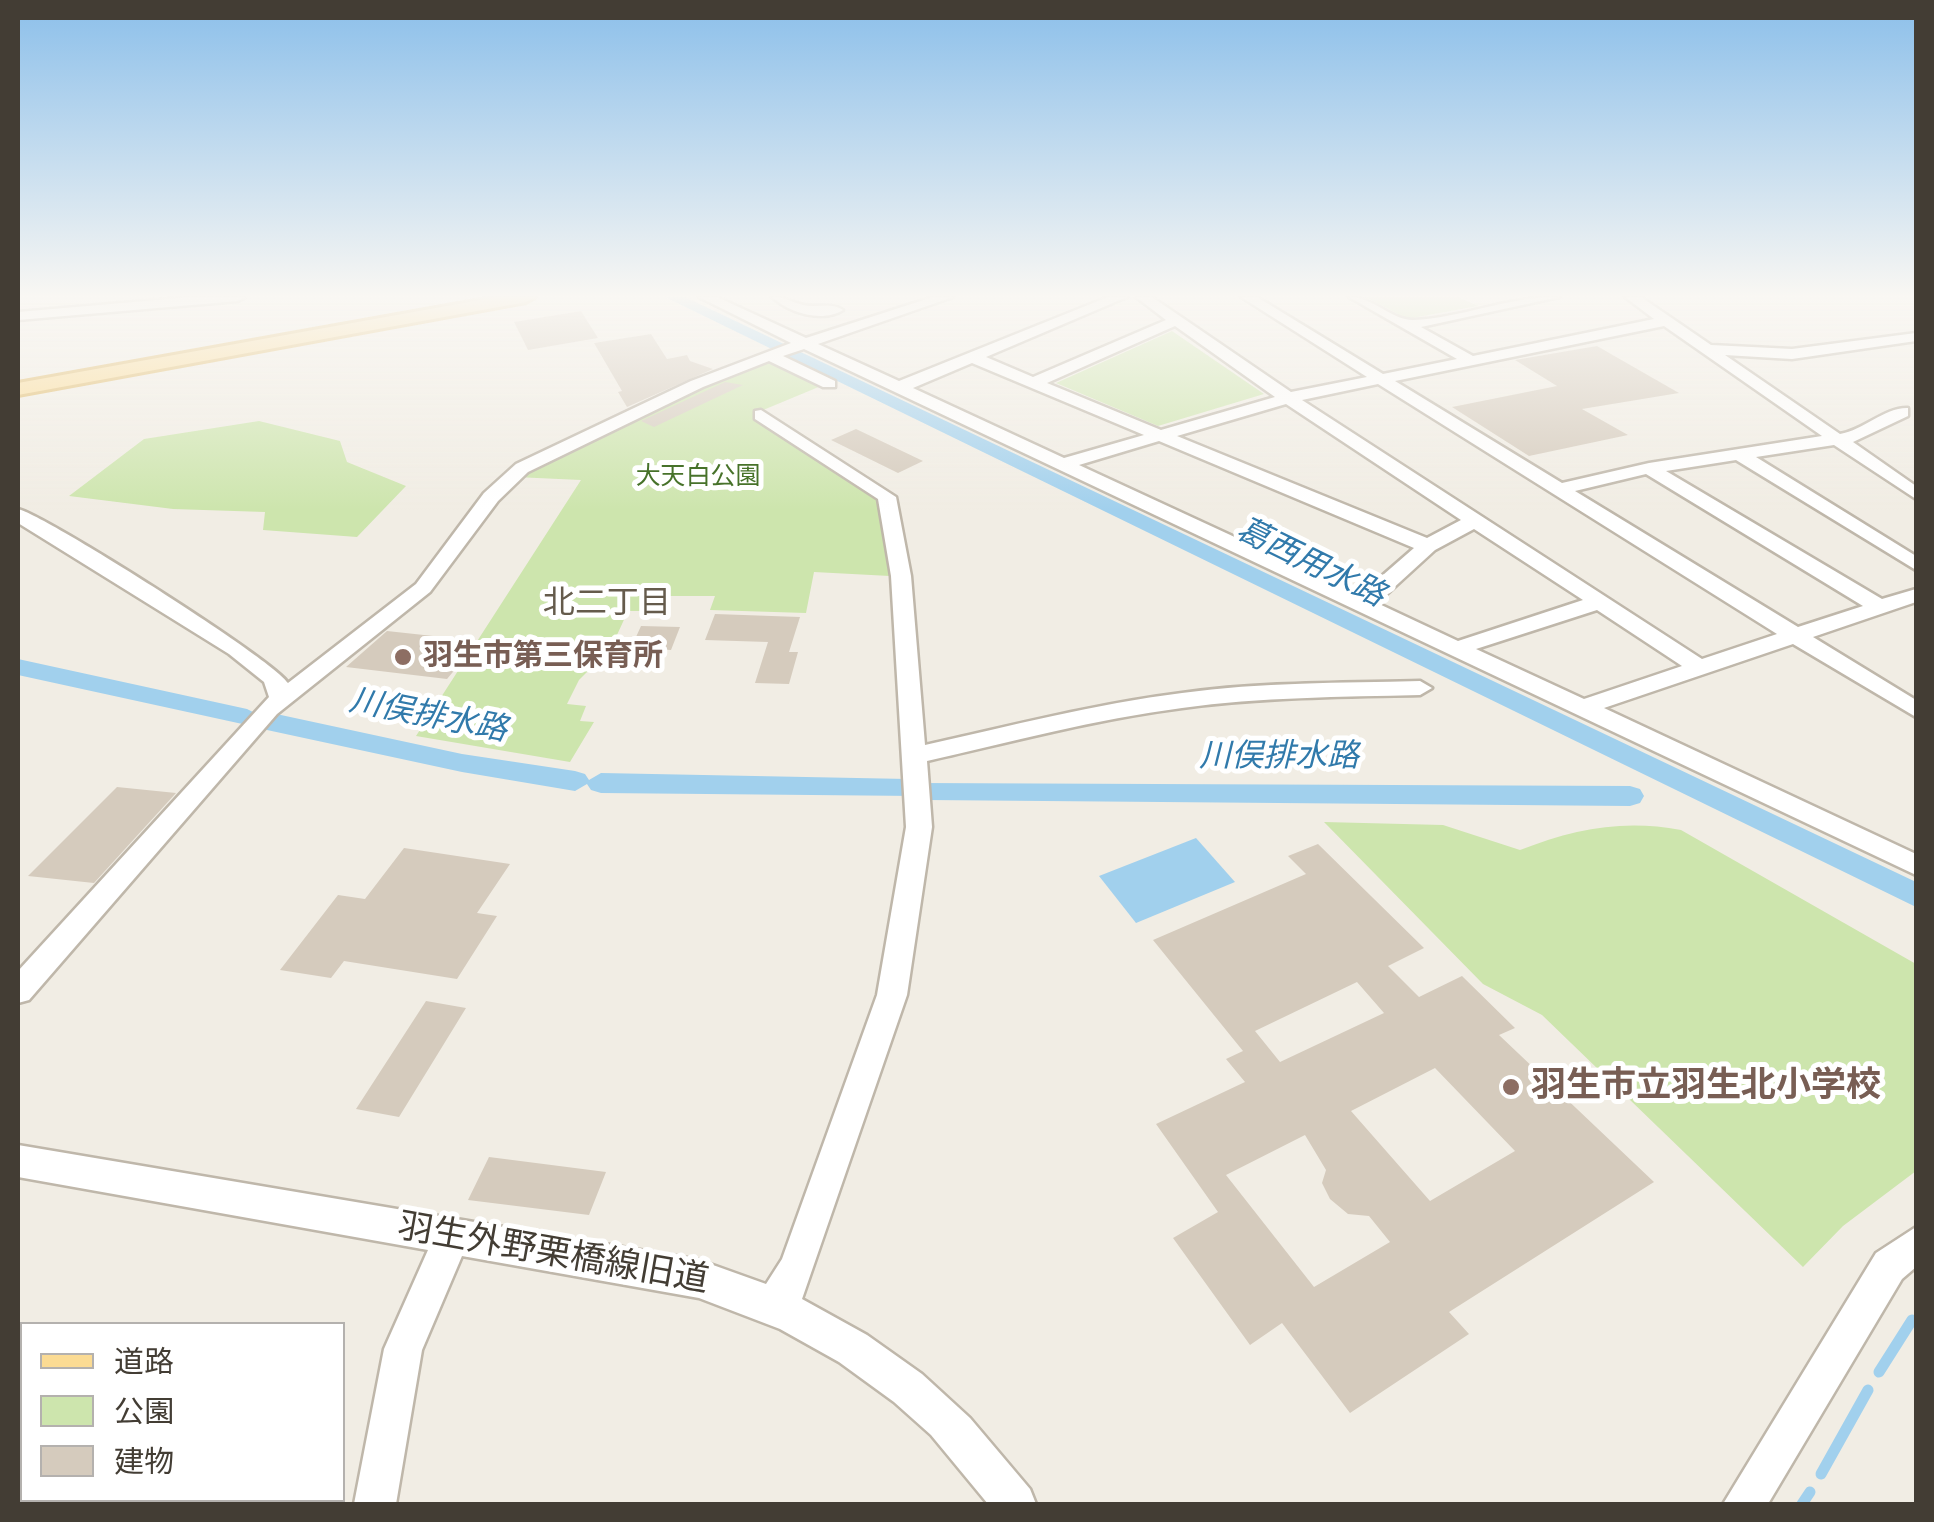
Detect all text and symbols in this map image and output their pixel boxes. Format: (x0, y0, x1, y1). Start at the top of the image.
park label: 大天白公園 (636, 463, 760, 493)
water label: 葛西用水路 (1230, 512, 1390, 616)
district label: 北二丁目 (543, 586, 671, 624)
place label: 羽生市第三保育所 (423, 639, 663, 675)
marker: 羽生市第三保育所 (392, 646, 414, 668)
water label: 川俣排水路 (346, 683, 510, 751)
water label: 川俣排水路 (1199, 739, 1359, 777)
place label: 羽生市立羽生北小学校 (1531, 1066, 1881, 1108)
marker: 羽生市立羽生北小学校 (1500, 1076, 1522, 1098)
street label: 羽生外野栗橋線旧道 (394, 1207, 712, 1303)
legend (20, 1322, 345, 1502)
text: 道路 (114, 1340, 174, 1383)
text: 公園 (114, 1390, 174, 1433)
text: 建物 (114, 1440, 174, 1483)

